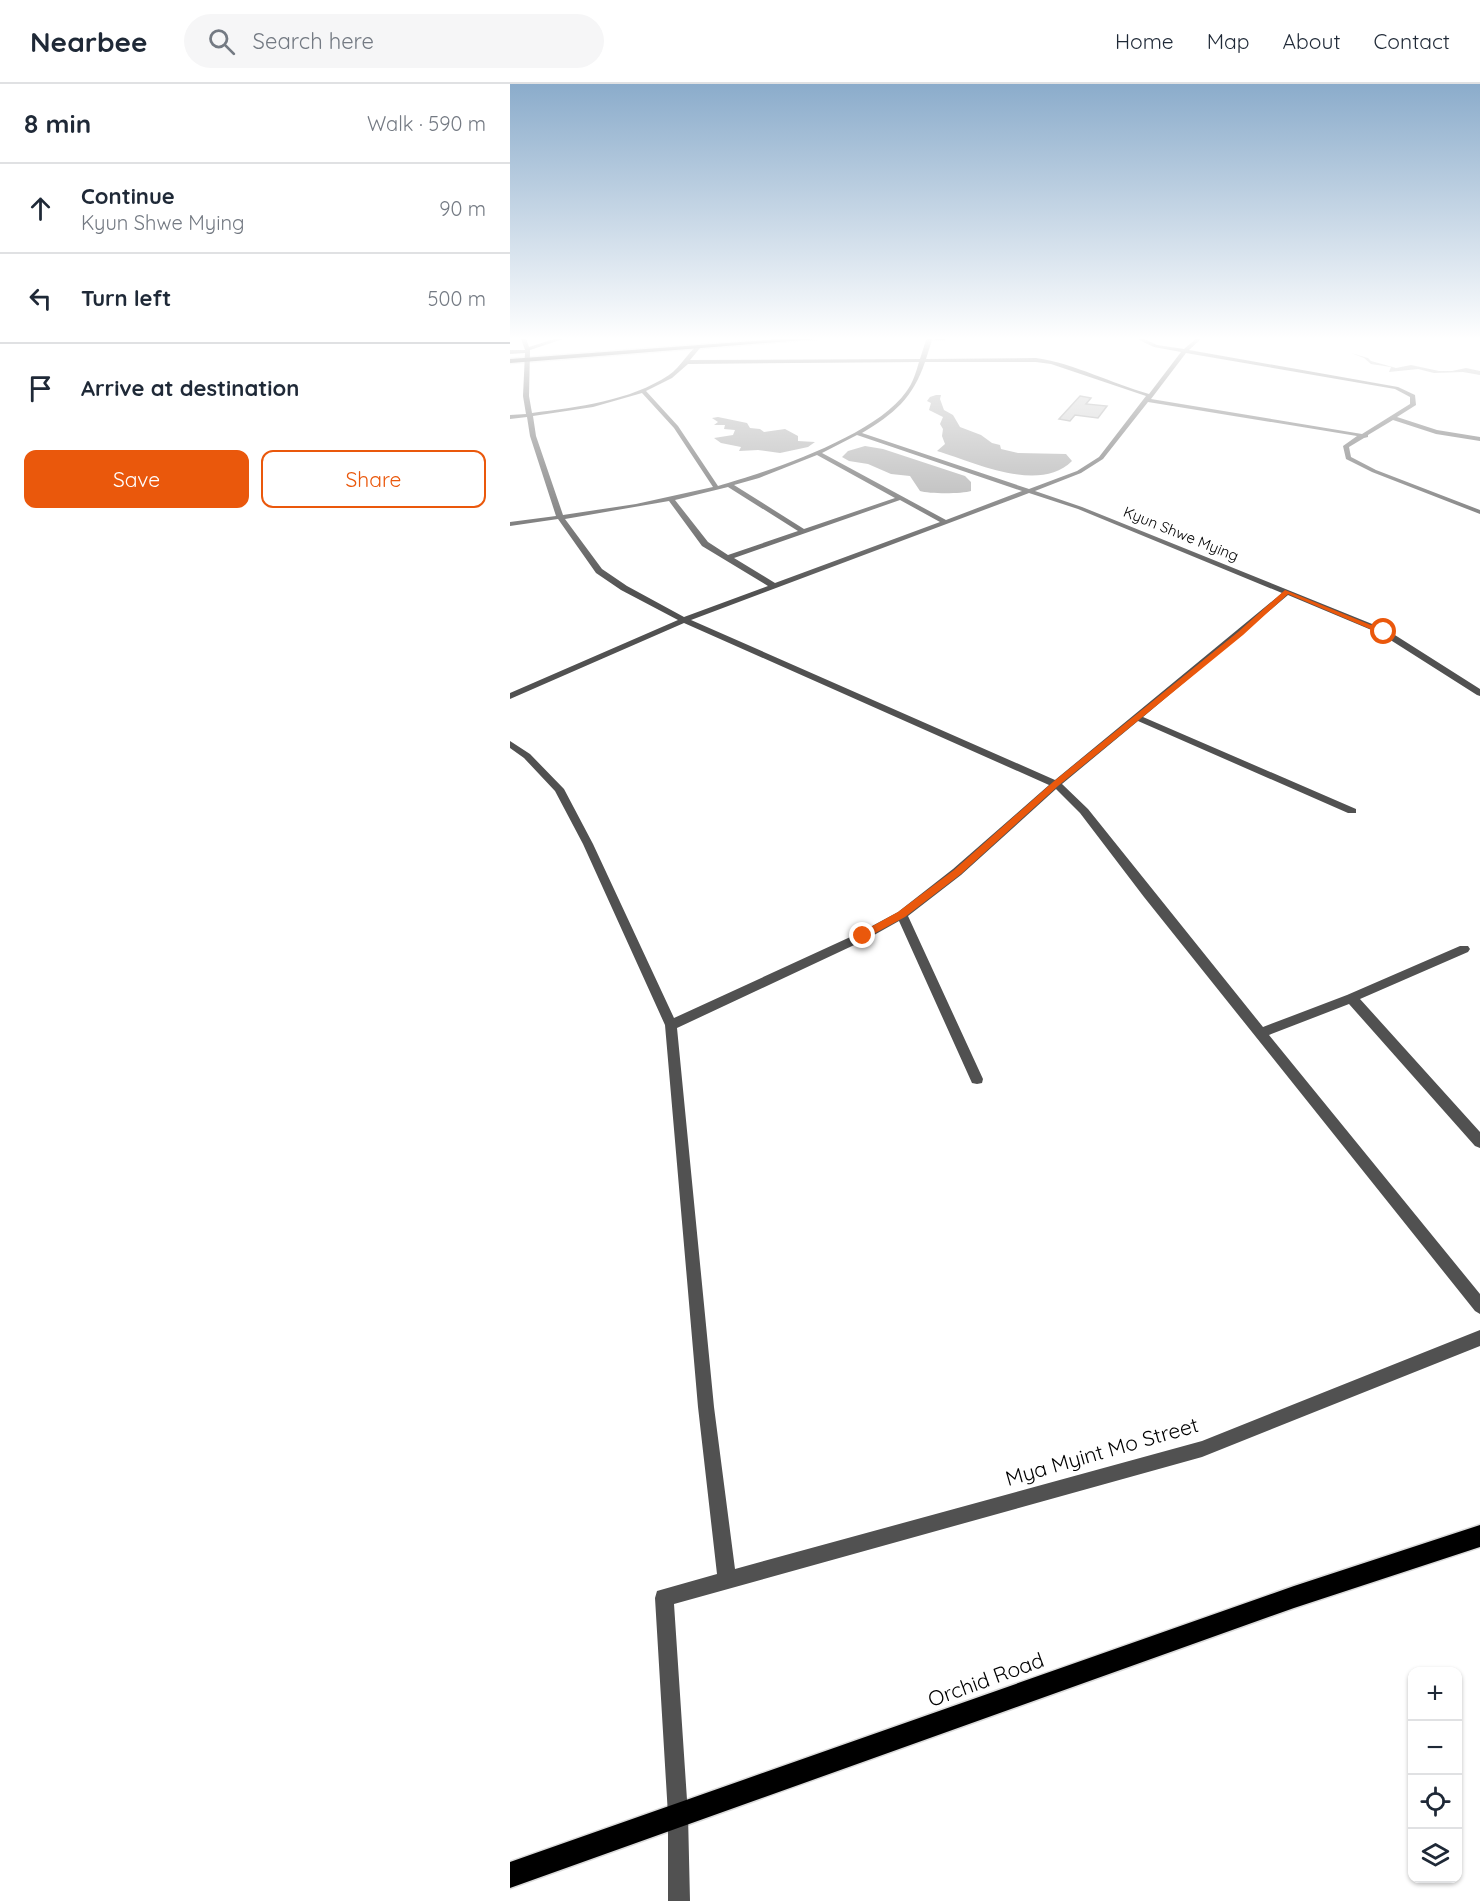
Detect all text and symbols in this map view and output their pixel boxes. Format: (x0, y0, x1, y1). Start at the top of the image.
search box (184, 14, 604, 68)
text: Nearbee (30, 24, 148, 59)
icon: search (205, 25, 238, 58)
text: Search here (253, 27, 374, 55)
text: Home (1115, 28, 1174, 54)
text: Map (1207, 28, 1250, 54)
text: About (1283, 28, 1341, 54)
text: Contact (1374, 28, 1450, 54)
text: 8 min (24, 107, 91, 140)
text: Walk · 590 m (367, 111, 486, 136)
text: Continue (81, 182, 175, 210)
icon: ahead (24, 192, 57, 225)
text: 90 m (439, 196, 486, 221)
text: Kyun Shwe Mying (81, 210, 244, 235)
icon: left (24, 282, 57, 315)
text: Turn left (81, 284, 171, 312)
text: 500 m (428, 286, 486, 311)
icon: arrive (24, 372, 57, 405)
text: Arrive at destination (81, 374, 299, 402)
button: Save (24, 450, 249, 508)
button: Share (261, 450, 486, 508)
street label: Kyun Shwe Mying (1121, 502, 1242, 565)
route start (1370, 618, 1396, 644)
route end (849, 922, 875, 948)
street label: Mya Myint Mo Street (1002, 1411, 1201, 1491)
street label: Orchid Road (924, 1646, 1047, 1712)
map controls (1408, 1667, 1462, 1883)
button: + (1408, 1667, 1462, 1721)
button: − (1408, 1721, 1462, 1775)
button: locate (1408, 1775, 1462, 1829)
button: layers (1408, 1829, 1462, 1883)

